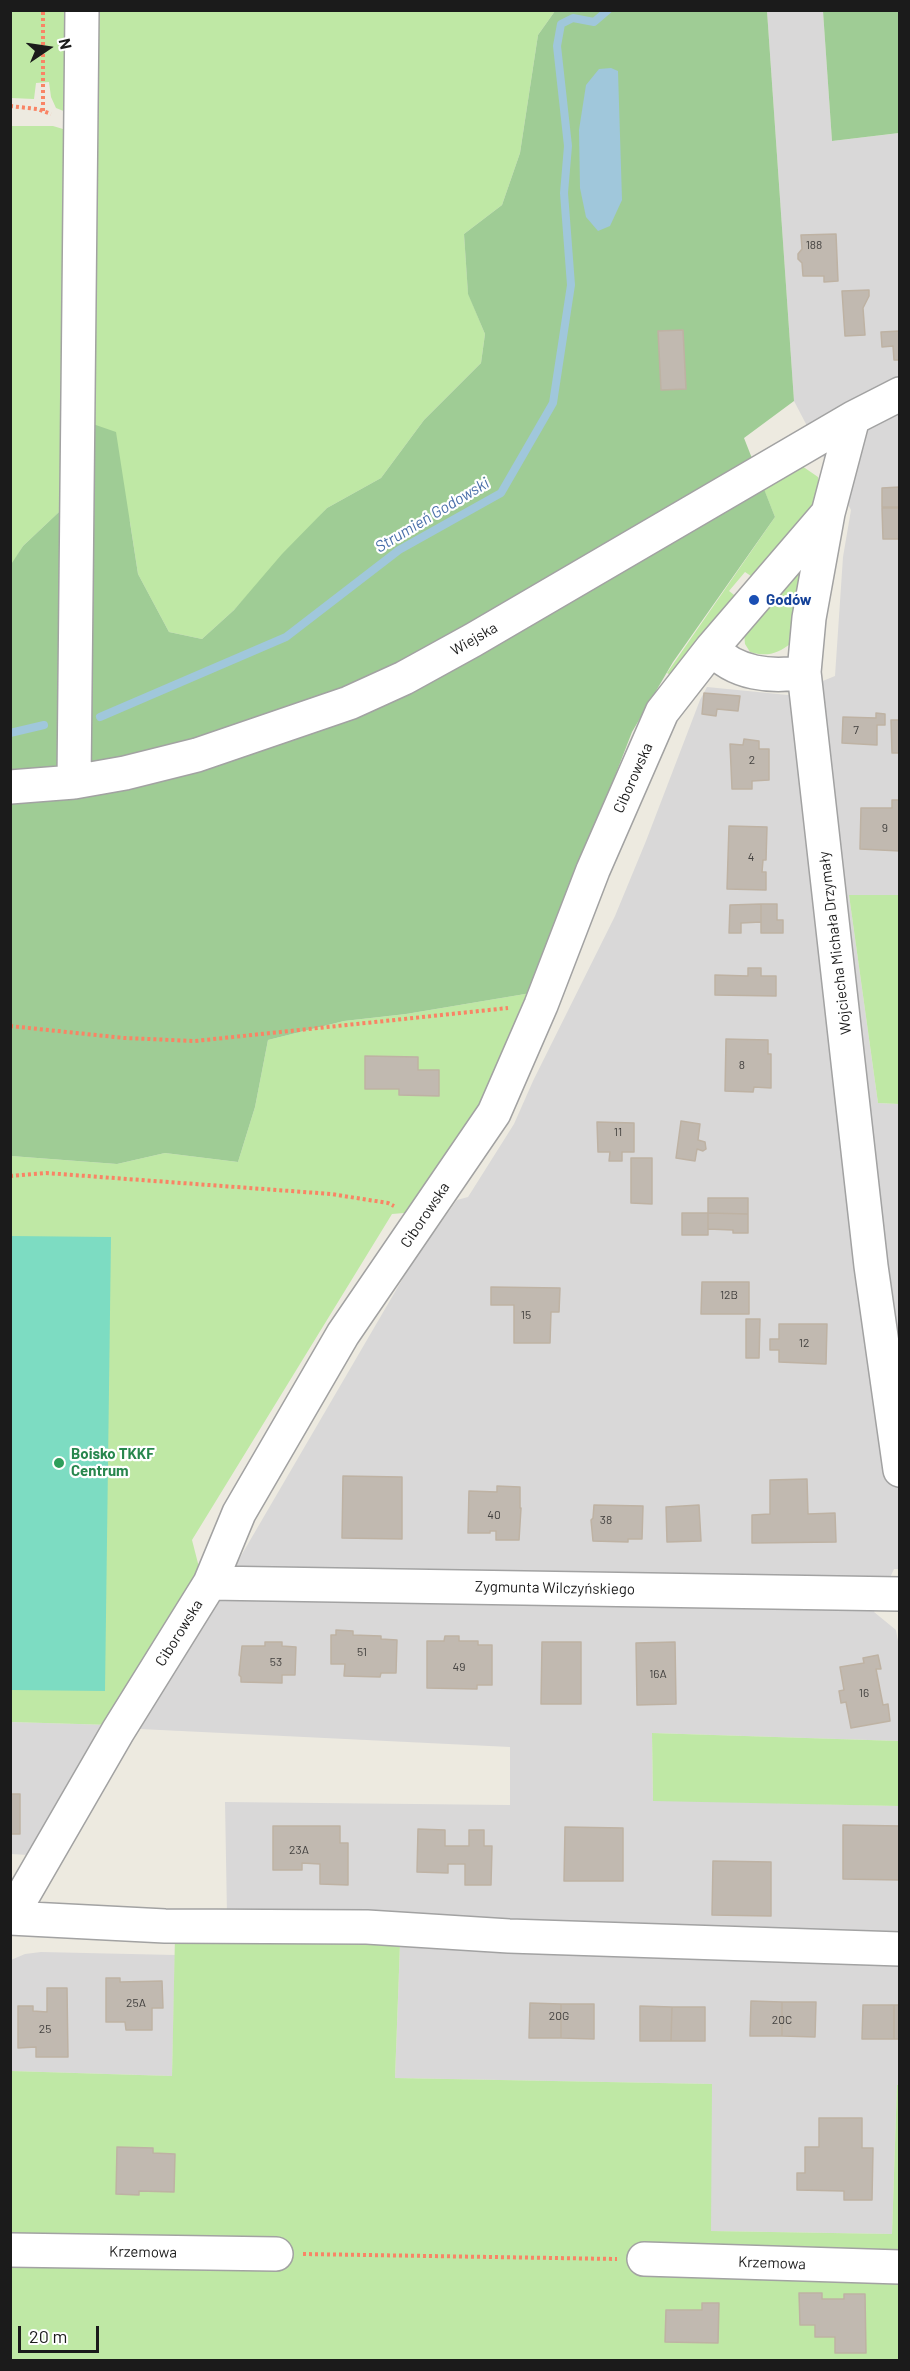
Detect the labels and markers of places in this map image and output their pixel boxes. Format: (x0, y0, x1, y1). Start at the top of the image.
place label: Godów (766, 591, 812, 609)
marker: Godów (747, 593, 761, 607)
place label: Boisko TKKF Centrum (71, 1445, 155, 1480)
marker: Boisko TKKF Centrum (52, 1456, 66, 1470)

